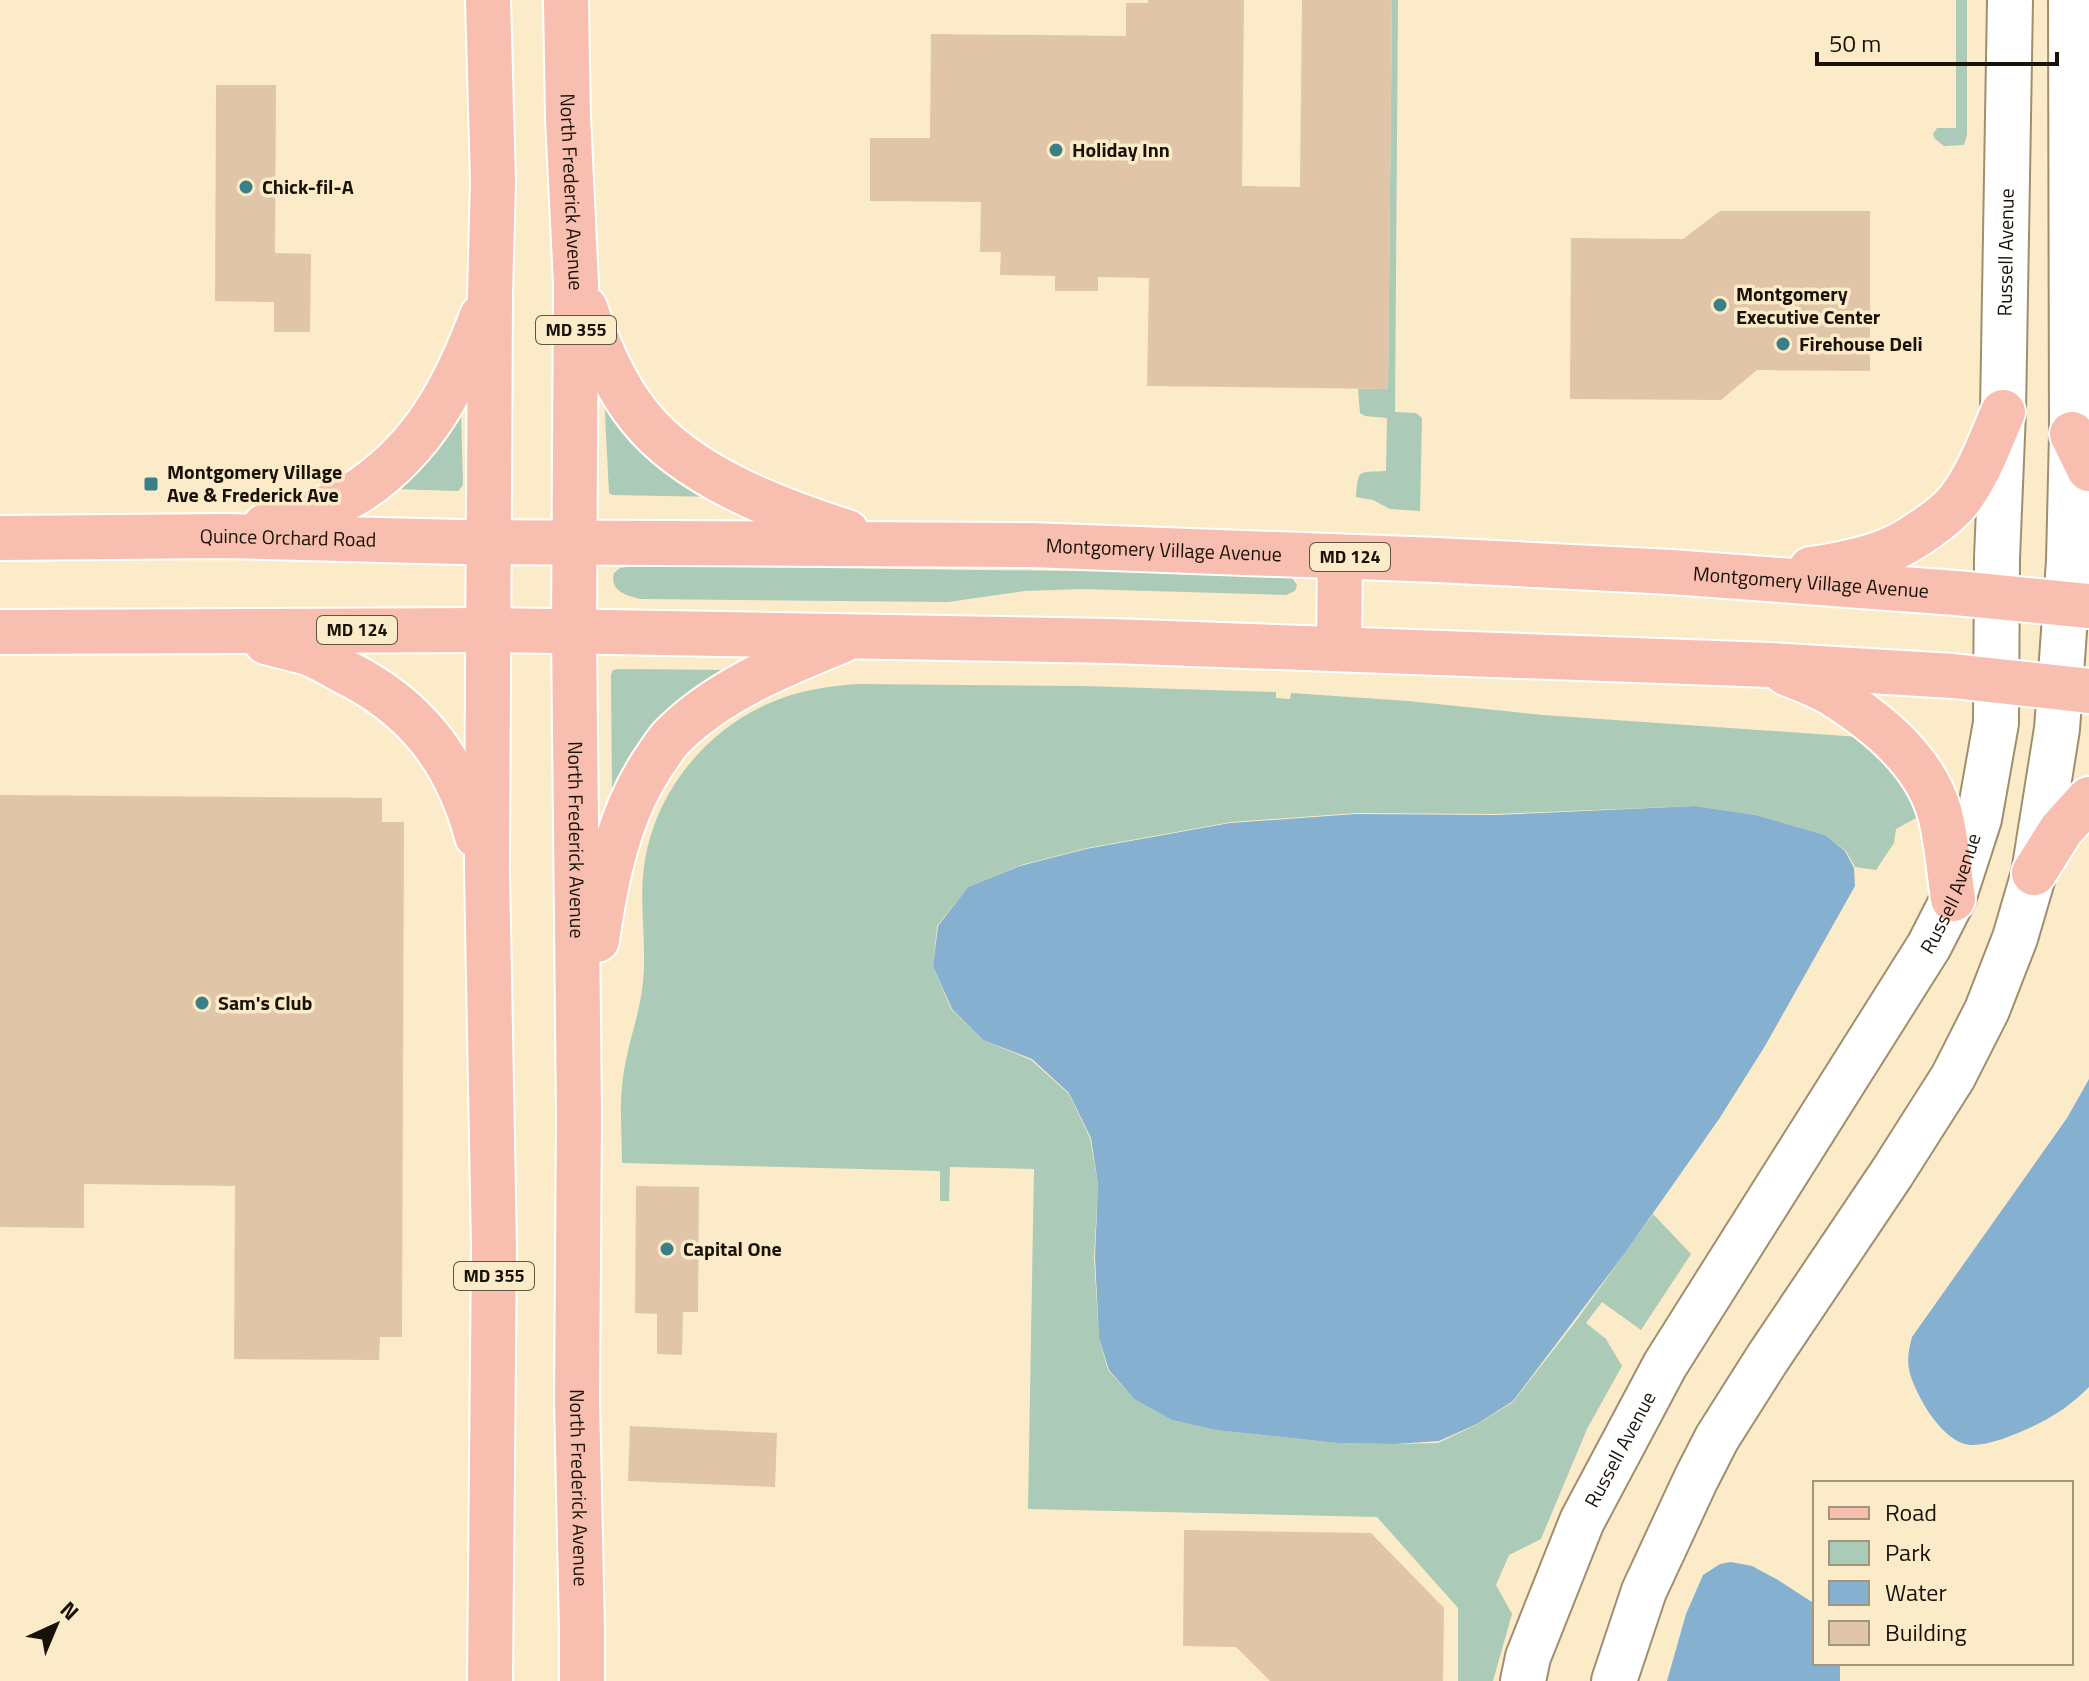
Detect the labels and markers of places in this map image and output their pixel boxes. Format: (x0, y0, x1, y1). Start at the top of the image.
place label: Holiday Inn (1072, 134, 1170, 165)
marker: Holiday Inn (1047, 141, 1065, 159)
place label: Chick-fil-A (262, 171, 354, 202)
marker: Chick-fil-A (237, 178, 255, 196)
place label: Montgomery Executive Center (1736, 278, 1881, 332)
marker: Montgomery Executive Center (1711, 296, 1729, 314)
place label: Firehouse Deli (1799, 328, 1923, 359)
marker: Firehouse Deli (1774, 335, 1792, 353)
place label: Montgomery Village Ave & Frederick Ave (167, 456, 342, 510)
marker: Montgomery Village Ave & Frederick Ave (142, 475, 160, 493)
place label: Sam's Club (218, 987, 313, 1018)
marker: Sam's Club (193, 994, 211, 1012)
place label: Capital One (683, 1233, 782, 1264)
marker: Capital One (658, 1240, 676, 1258)

